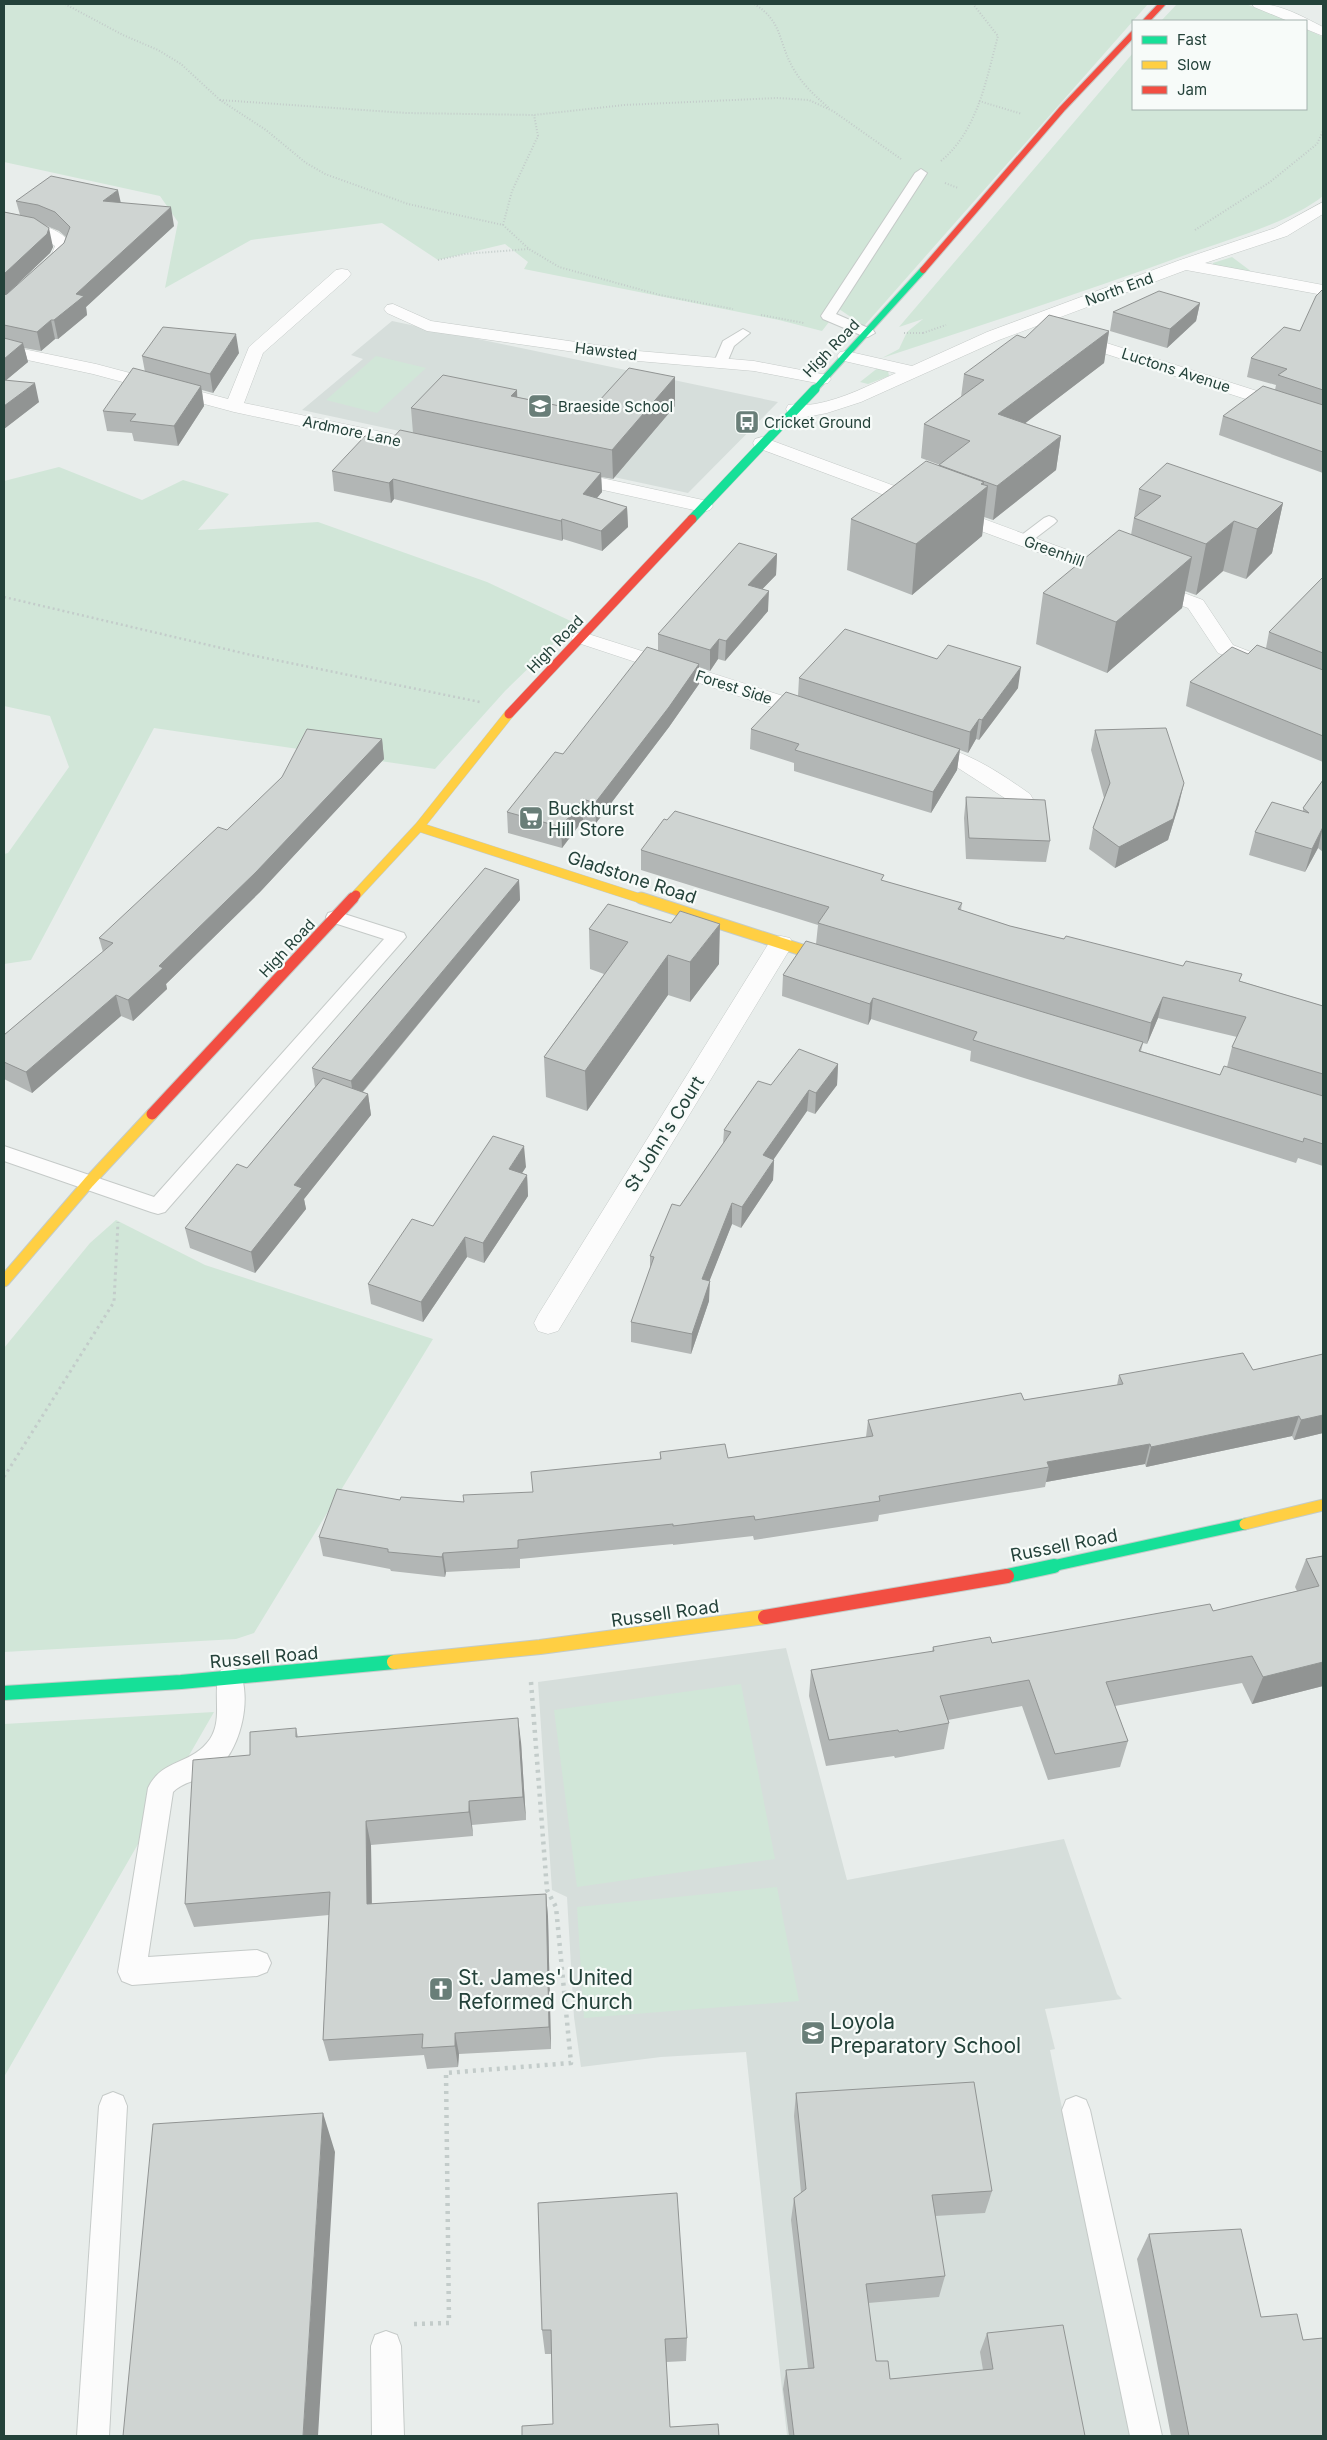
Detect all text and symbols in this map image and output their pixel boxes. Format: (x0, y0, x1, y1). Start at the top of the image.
legend (1132, 20, 1307, 110)
text: Fast (1177, 30, 1207, 49)
text: Slow (1177, 55, 1211, 74)
text: Jam (1177, 80, 1207, 99)
street label: North End (1082, 268, 1156, 310)
street label: High Road (799, 315, 863, 381)
street label: Hawsted (574, 338, 638, 364)
street label: Luctons Avenue (1119, 343, 1233, 397)
school or university icon: Braeside School (527, 393, 553, 419)
place label: Braeside School (558, 397, 673, 416)
bus stop icon: Cricket Ground (734, 409, 760, 435)
street label: Ardmore Lane (301, 411, 403, 451)
place label: Cricket Ground (764, 413, 871, 432)
street label: Greenhill (1021, 531, 1087, 571)
street label: High Road (523, 611, 587, 677)
street label: Forest Side (693, 666, 775, 708)
place label: Buckhurst Hill Store (548, 798, 634, 840)
supermarket icon: Buckhurst Hill Store (518, 805, 544, 831)
street label: Gladstone Road (565, 846, 699, 908)
street label: High Road (255, 915, 319, 981)
street label: St John's Court (620, 1072, 708, 1196)
street label: Russell Road (1009, 1524, 1119, 1566)
street label: Russell Road (610, 1595, 720, 1631)
street label: Russell Road (209, 1642, 319, 1672)
place label: St. James' United Reformed Church (458, 1965, 633, 2014)
church icon: St. James' United Reformed Church (428, 1976, 454, 2002)
place label: Loyola Preparatory School (830, 2009, 1021, 2058)
school or university icon: Loyola Preparatory School (800, 2020, 826, 2046)

